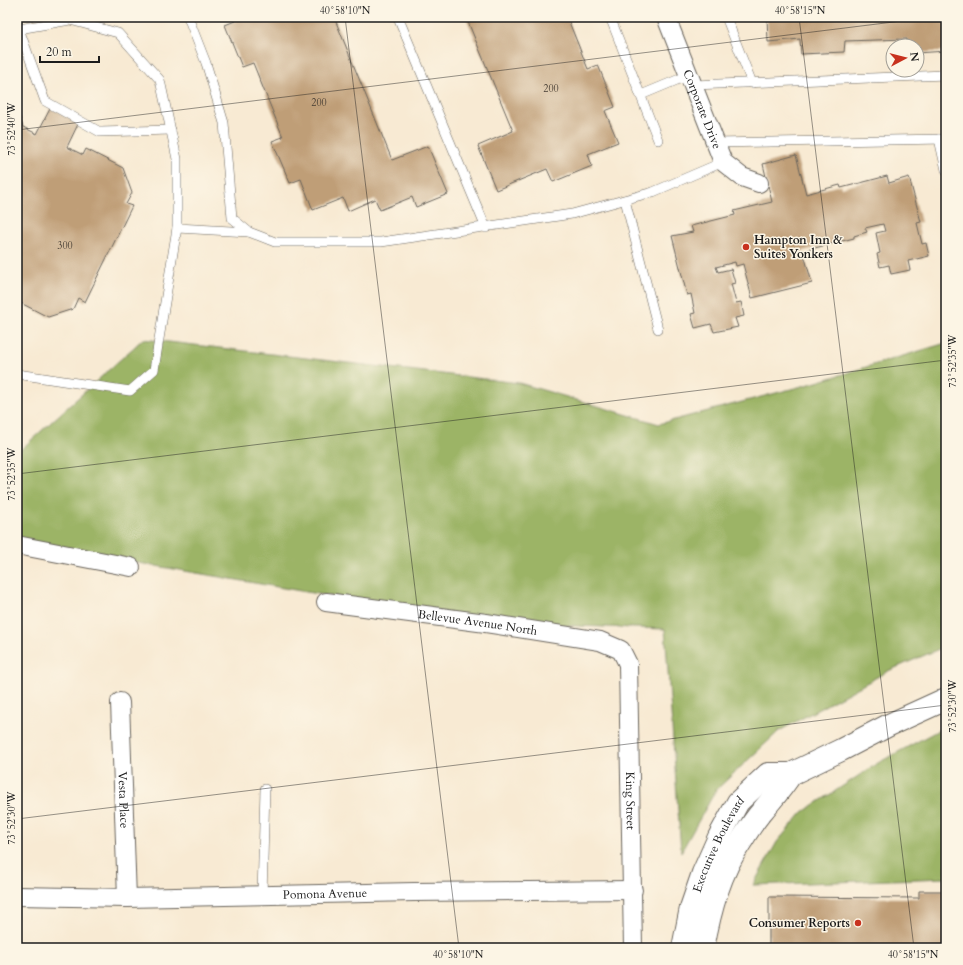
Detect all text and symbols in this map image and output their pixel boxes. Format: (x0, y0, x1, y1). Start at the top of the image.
text: 40°58'10"N (320, 4, 371, 18)
text: 40°58'15"N (775, 4, 826, 18)
scale bar (40, 38, 99, 64)
north arrow (885, 38, 925, 78)
text: 20 m (46, 44, 73, 60)
text: N (906, 51, 923, 63)
street label: Corporate Drive (679, 67, 725, 151)
house number: 200 (543, 82, 559, 96)
house number: 200 (311, 96, 327, 110)
text: 73°52'40"W (5, 101, 19, 156)
place label: Hampton Inn & Suites Yonkers (754, 232, 843, 262)
house number: 300 (57, 239, 73, 253)
marker: Hampton Inn & Suites Yonkers (741, 242, 751, 252)
text: 73°52'35"W (946, 333, 960, 388)
text: 73°52'35"W (5, 446, 19, 501)
street label: Bellevue Avenue North (417, 606, 539, 639)
text: 73°52'30"W (946, 678, 960, 733)
street label: Vesta Place (114, 771, 133, 829)
street label: King Street (622, 772, 639, 830)
text: 73°52'30"W (5, 790, 19, 845)
street label: Executive Boulevard (689, 792, 748, 895)
street label: Pomona Avenue (283, 885, 367, 903)
place label: Consumer Reports (749, 915, 850, 931)
marker: Consumer Reports (853, 918, 863, 928)
text: 40°58'10"N (433, 948, 484, 962)
text: 40°58'15"N (888, 948, 939, 962)

